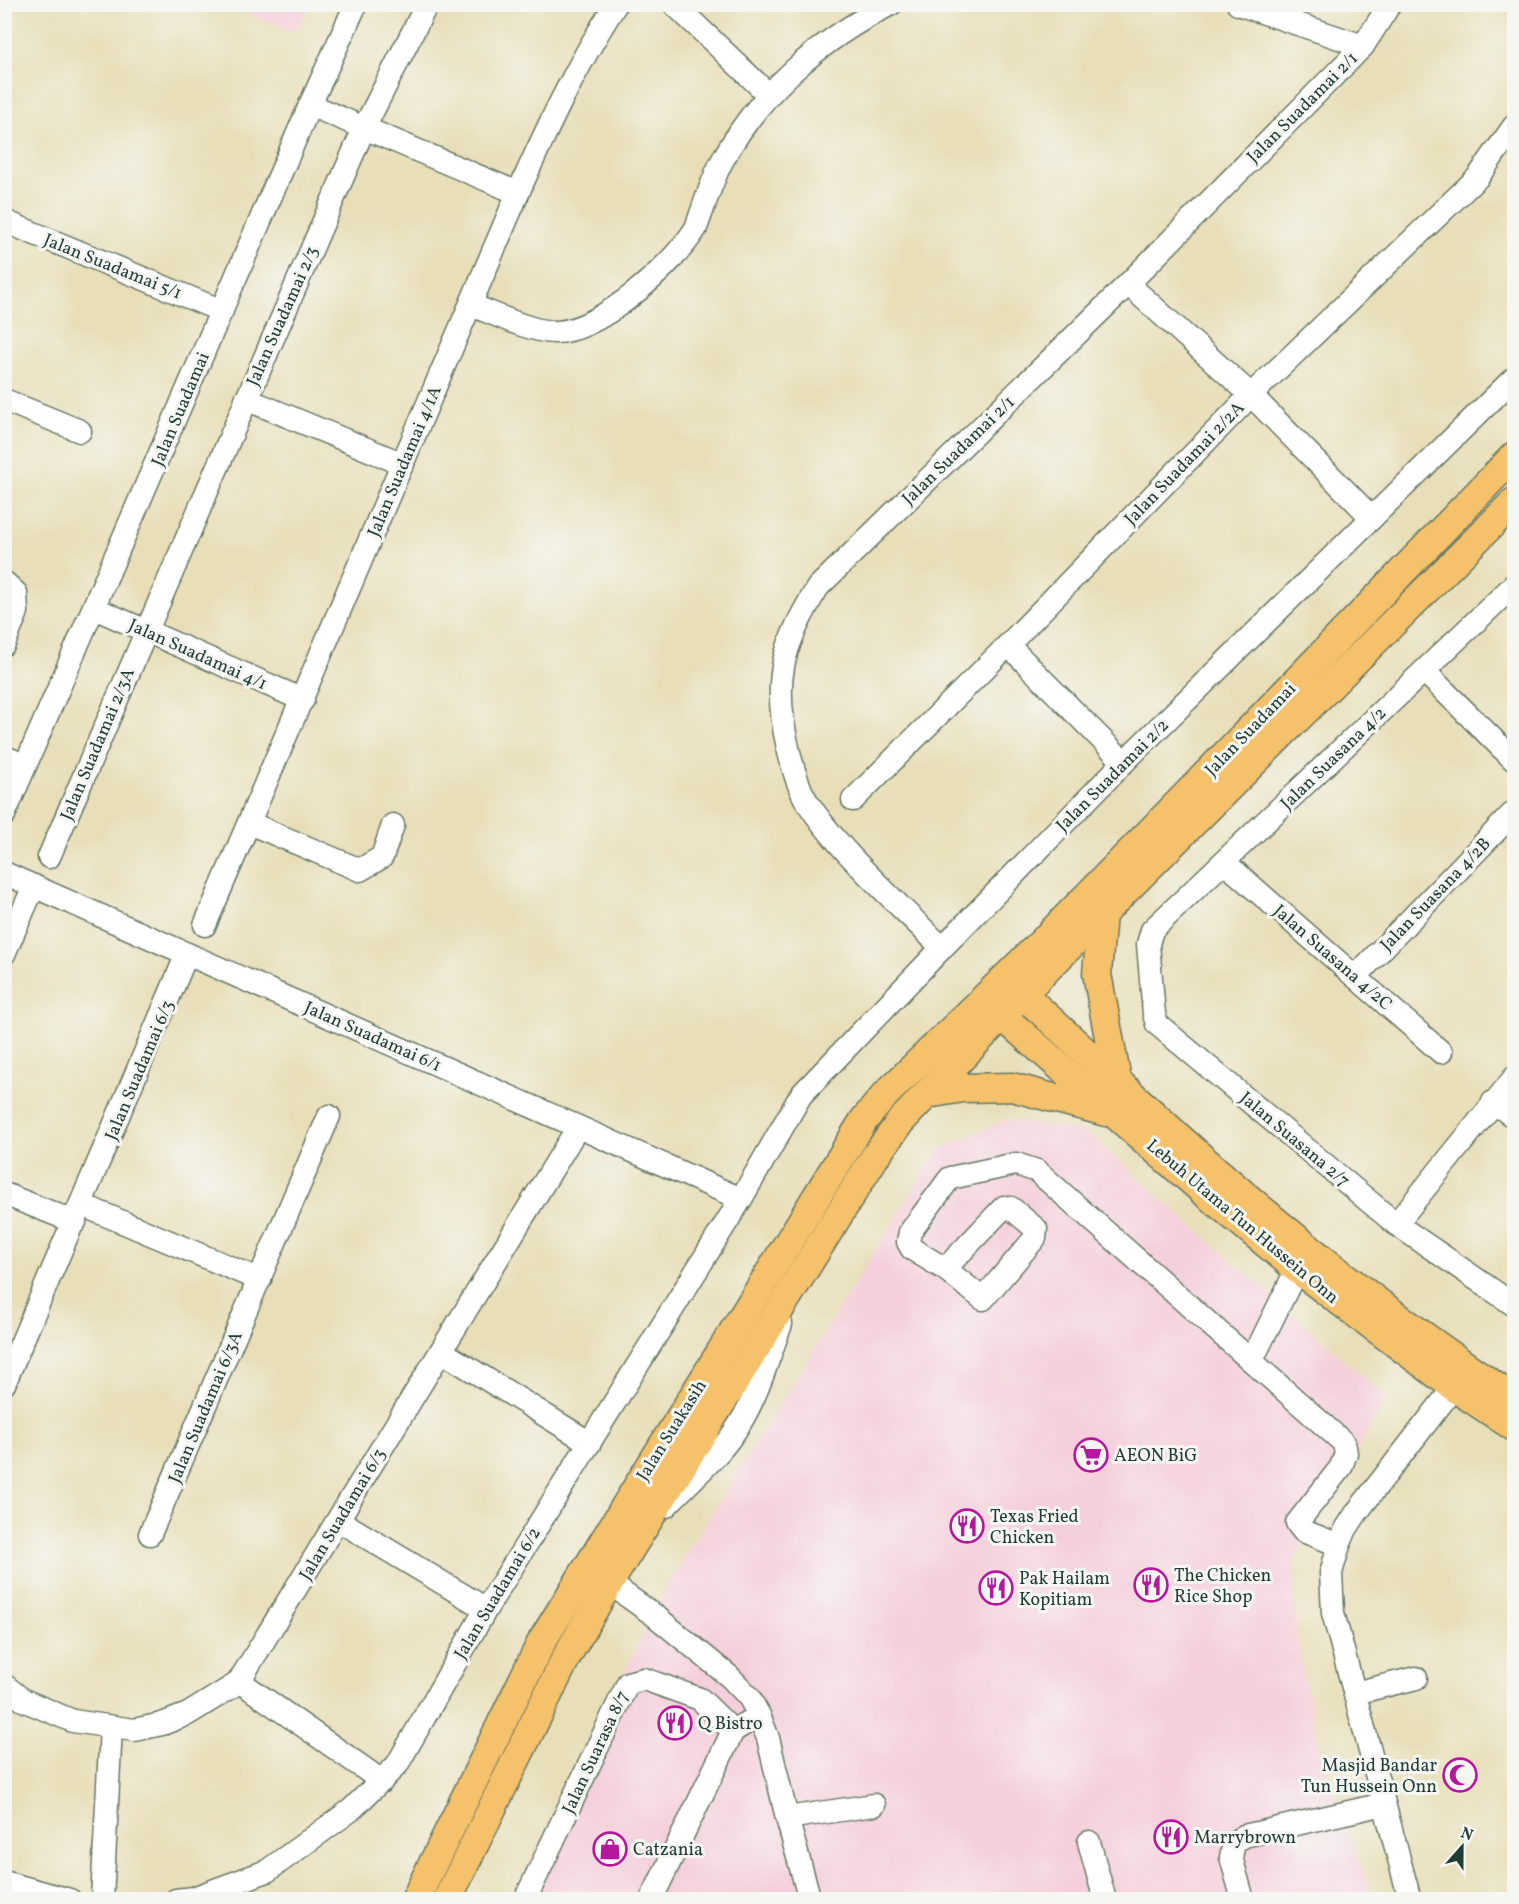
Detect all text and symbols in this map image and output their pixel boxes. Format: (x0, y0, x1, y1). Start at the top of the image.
street label: Jalan Suadamai 2/1 (1242, 47, 1364, 169)
street label: Jalan Suadamai 5/1 (39, 228, 185, 307)
street label: Jalan Suadamai 2/3 (241, 243, 325, 390)
street label: Jalan Suadamai (146, 349, 217, 471)
street label: Jalan Suadamai 4/1A (362, 382, 449, 541)
street label: Jalan Suadamai 2/1 (897, 391, 1021, 512)
street label: Jalan Suadamai 2/2A (1119, 396, 1251, 531)
street label: Jalan Suadamai 4/1 (124, 614, 271, 697)
street label: Jalan Suadamai 2/3A (55, 664, 142, 825)
street label: Jalan Suadamai (1200, 677, 1302, 783)
street label: Jalan Suasana 4/2 (1275, 702, 1393, 816)
street label: Jalan Suadamai 2/2 (1051, 714, 1175, 838)
street label: Jalan Suasana 4/2B (1375, 832, 1497, 958)
street label: Jalan Suasana 4/2C (1267, 899, 1397, 1017)
street label: Jalan Suadamai 6/1 (300, 996, 445, 1079)
street label: Jalan Suadamai 6/3 (100, 997, 181, 1145)
street label: Jalan Suasana 2/7 (1234, 1087, 1355, 1194)
street label: Lebuh Utama Tun Hussein Onn (1140, 1134, 1344, 1310)
street label: Jalan Suadamai 6/3A (163, 1328, 250, 1487)
street label: Jalan Suakasih (631, 1375, 714, 1486)
supermarket icon: AEON BiG (1073, 1437, 1109, 1473)
street label: Jalan Suadamai 6/3 (294, 1444, 393, 1586)
place label: AEON BiG (1114, 1444, 1197, 1469)
place label: Texas Fried Chicken (990, 1505, 1079, 1551)
restaurant icon: Texas Fried Chicken (949, 1508, 985, 1544)
street label: Jalan Suadamai 6/2 (449, 1523, 548, 1665)
place label: The Chicken Rice Shop (1174, 1564, 1272, 1610)
place label: Pak Hailam Kopitiam (1019, 1567, 1110, 1613)
restaurant icon: The Chicken Rice Shop (1133, 1567, 1169, 1603)
restaurant icon: Pak Hailam Kopitiam (978, 1570, 1014, 1606)
street label: Jalan Suarasa 8/7 (557, 1687, 636, 1818)
restaurant icon: Q Bistro (657, 1705, 693, 1741)
place label: Q Bistro (698, 1712, 763, 1737)
place label: Masjid Bandar Tun Hussein Onn (1301, 1754, 1437, 1800)
mosque icon: Masjid Bandar Tun Hussein Onn (1442, 1757, 1478, 1793)
north arrow (1432, 1817, 1492, 1877)
restaurant icon: Marrybrown (1153, 1819, 1189, 1855)
text: N (1457, 1823, 1476, 1847)
place label: Marrybrown (1194, 1826, 1296, 1851)
shop icon: Catzania (592, 1831, 628, 1867)
place label: Catzania (633, 1838, 703, 1863)

